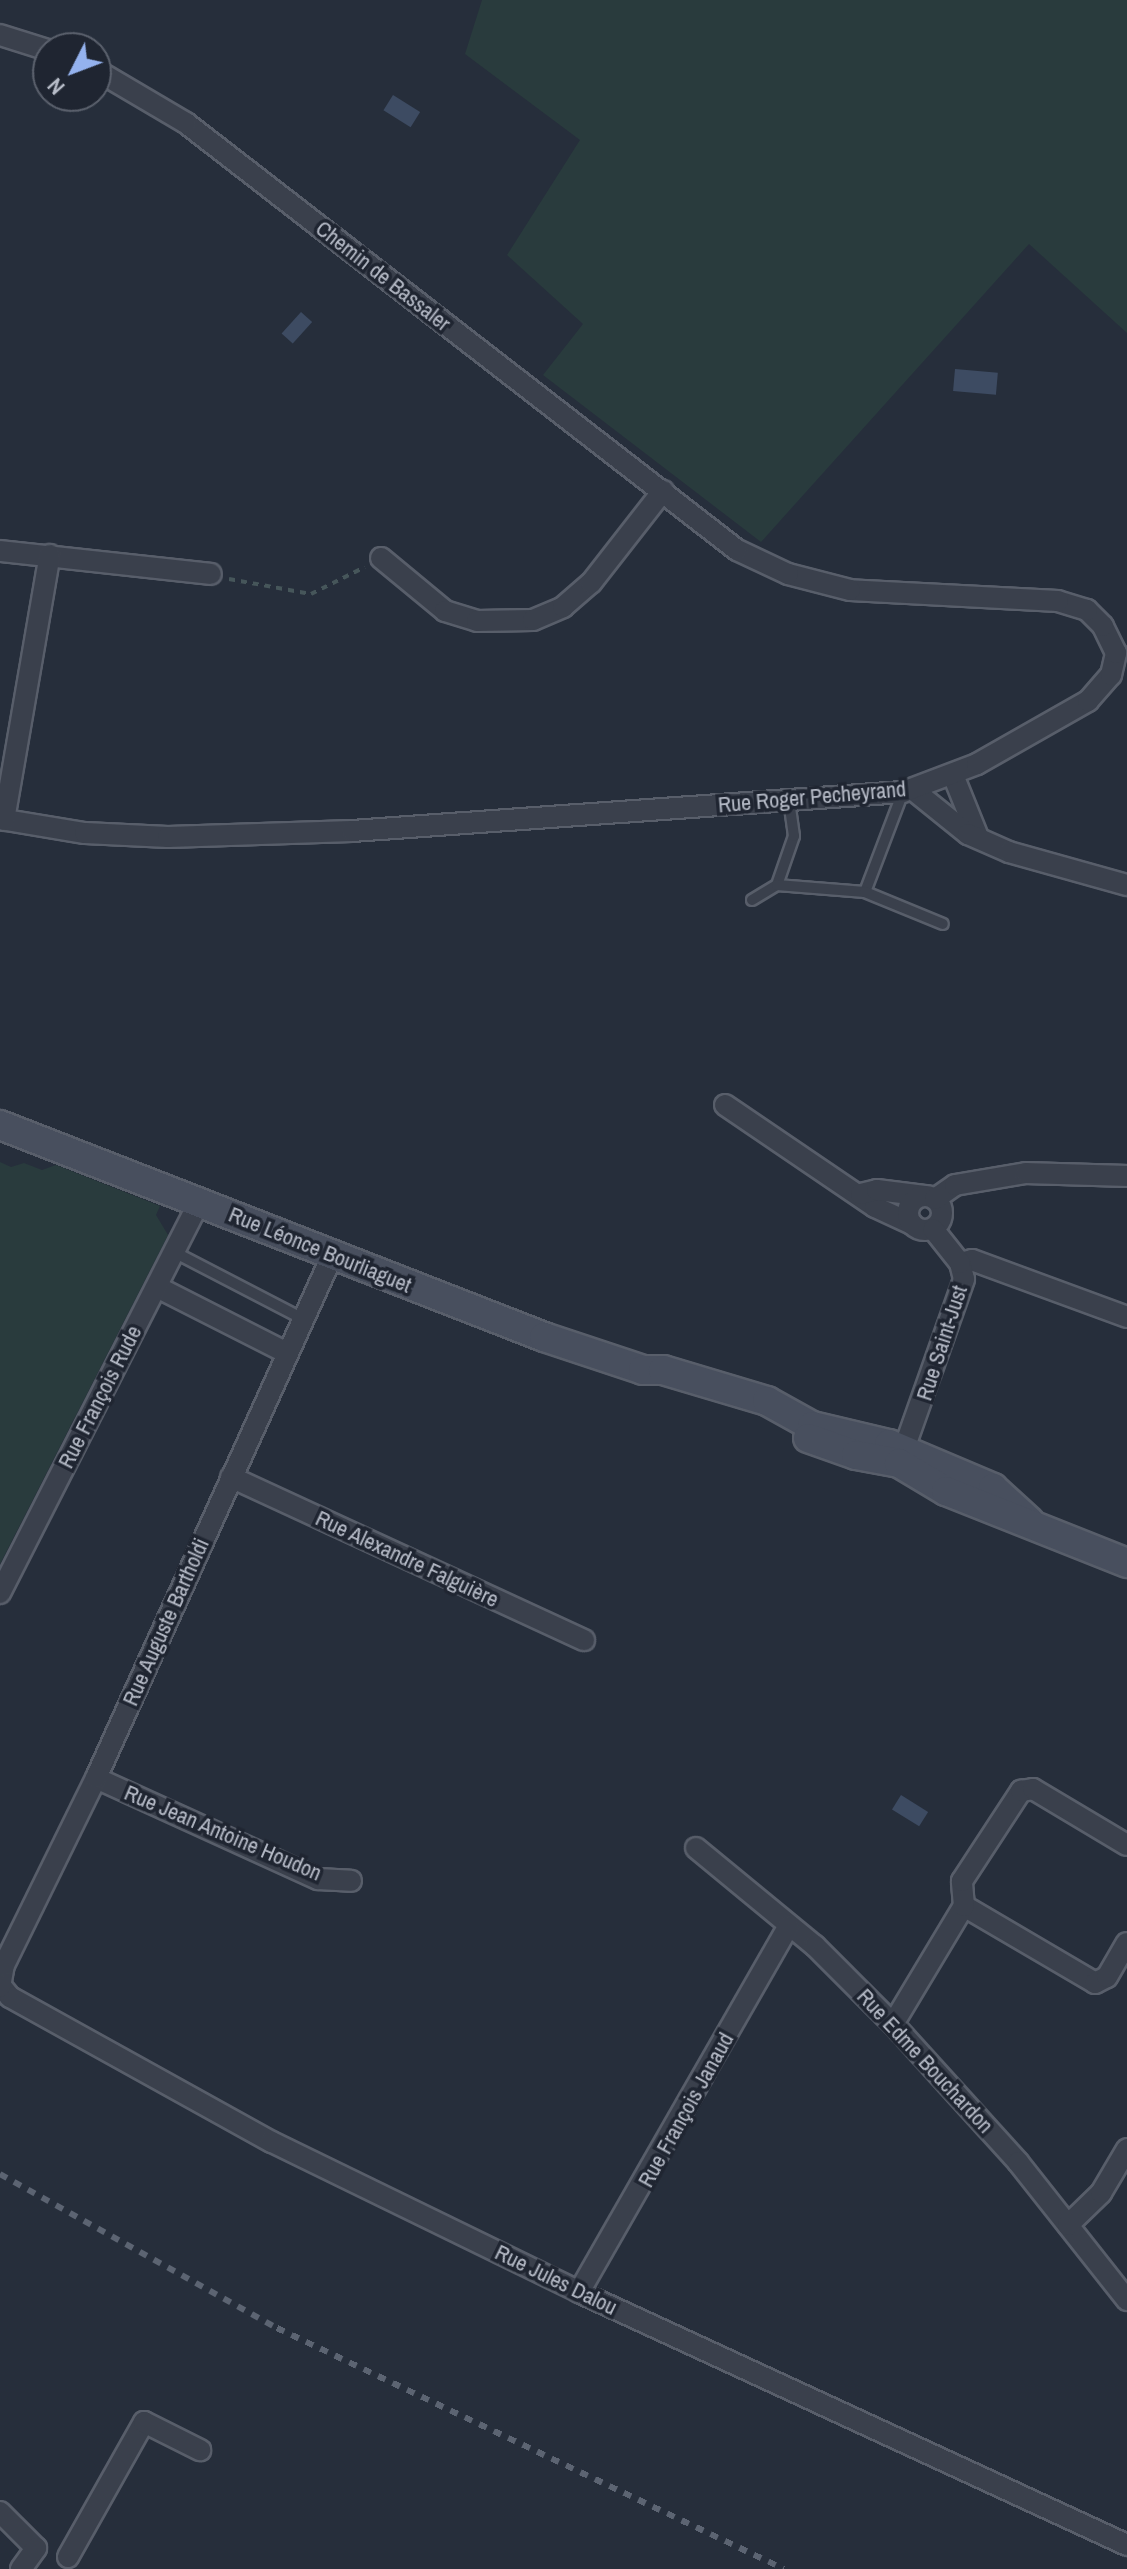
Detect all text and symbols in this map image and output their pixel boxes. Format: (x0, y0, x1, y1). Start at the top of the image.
north arrow (32, 32, 112, 112)
text: N (40, 72, 71, 102)
street label: Chemin de Bassaler (310, 215, 456, 337)
street label: Rue Roger Pecheyrand (717, 776, 907, 818)
street label: Rue Léonce Bourliaguet (225, 1201, 415, 1299)
street label: Rue Saint-Just (911, 1282, 973, 1404)
street label: Rue François Rude (53, 1321, 147, 1473)
street label: Rue Alexandre Falguière (311, 1505, 503, 1613)
street label: Rue Auguste Bartholdi (117, 1534, 215, 1710)
street label: Rue Jean Antoine Houdon (120, 1779, 326, 1887)
street label: Rue Edme Bouchardon (851, 1983, 999, 2139)
street label: Rue François Janaud (633, 2028, 739, 2192)
street label: Rue Jules Dalou (491, 2239, 621, 2321)

